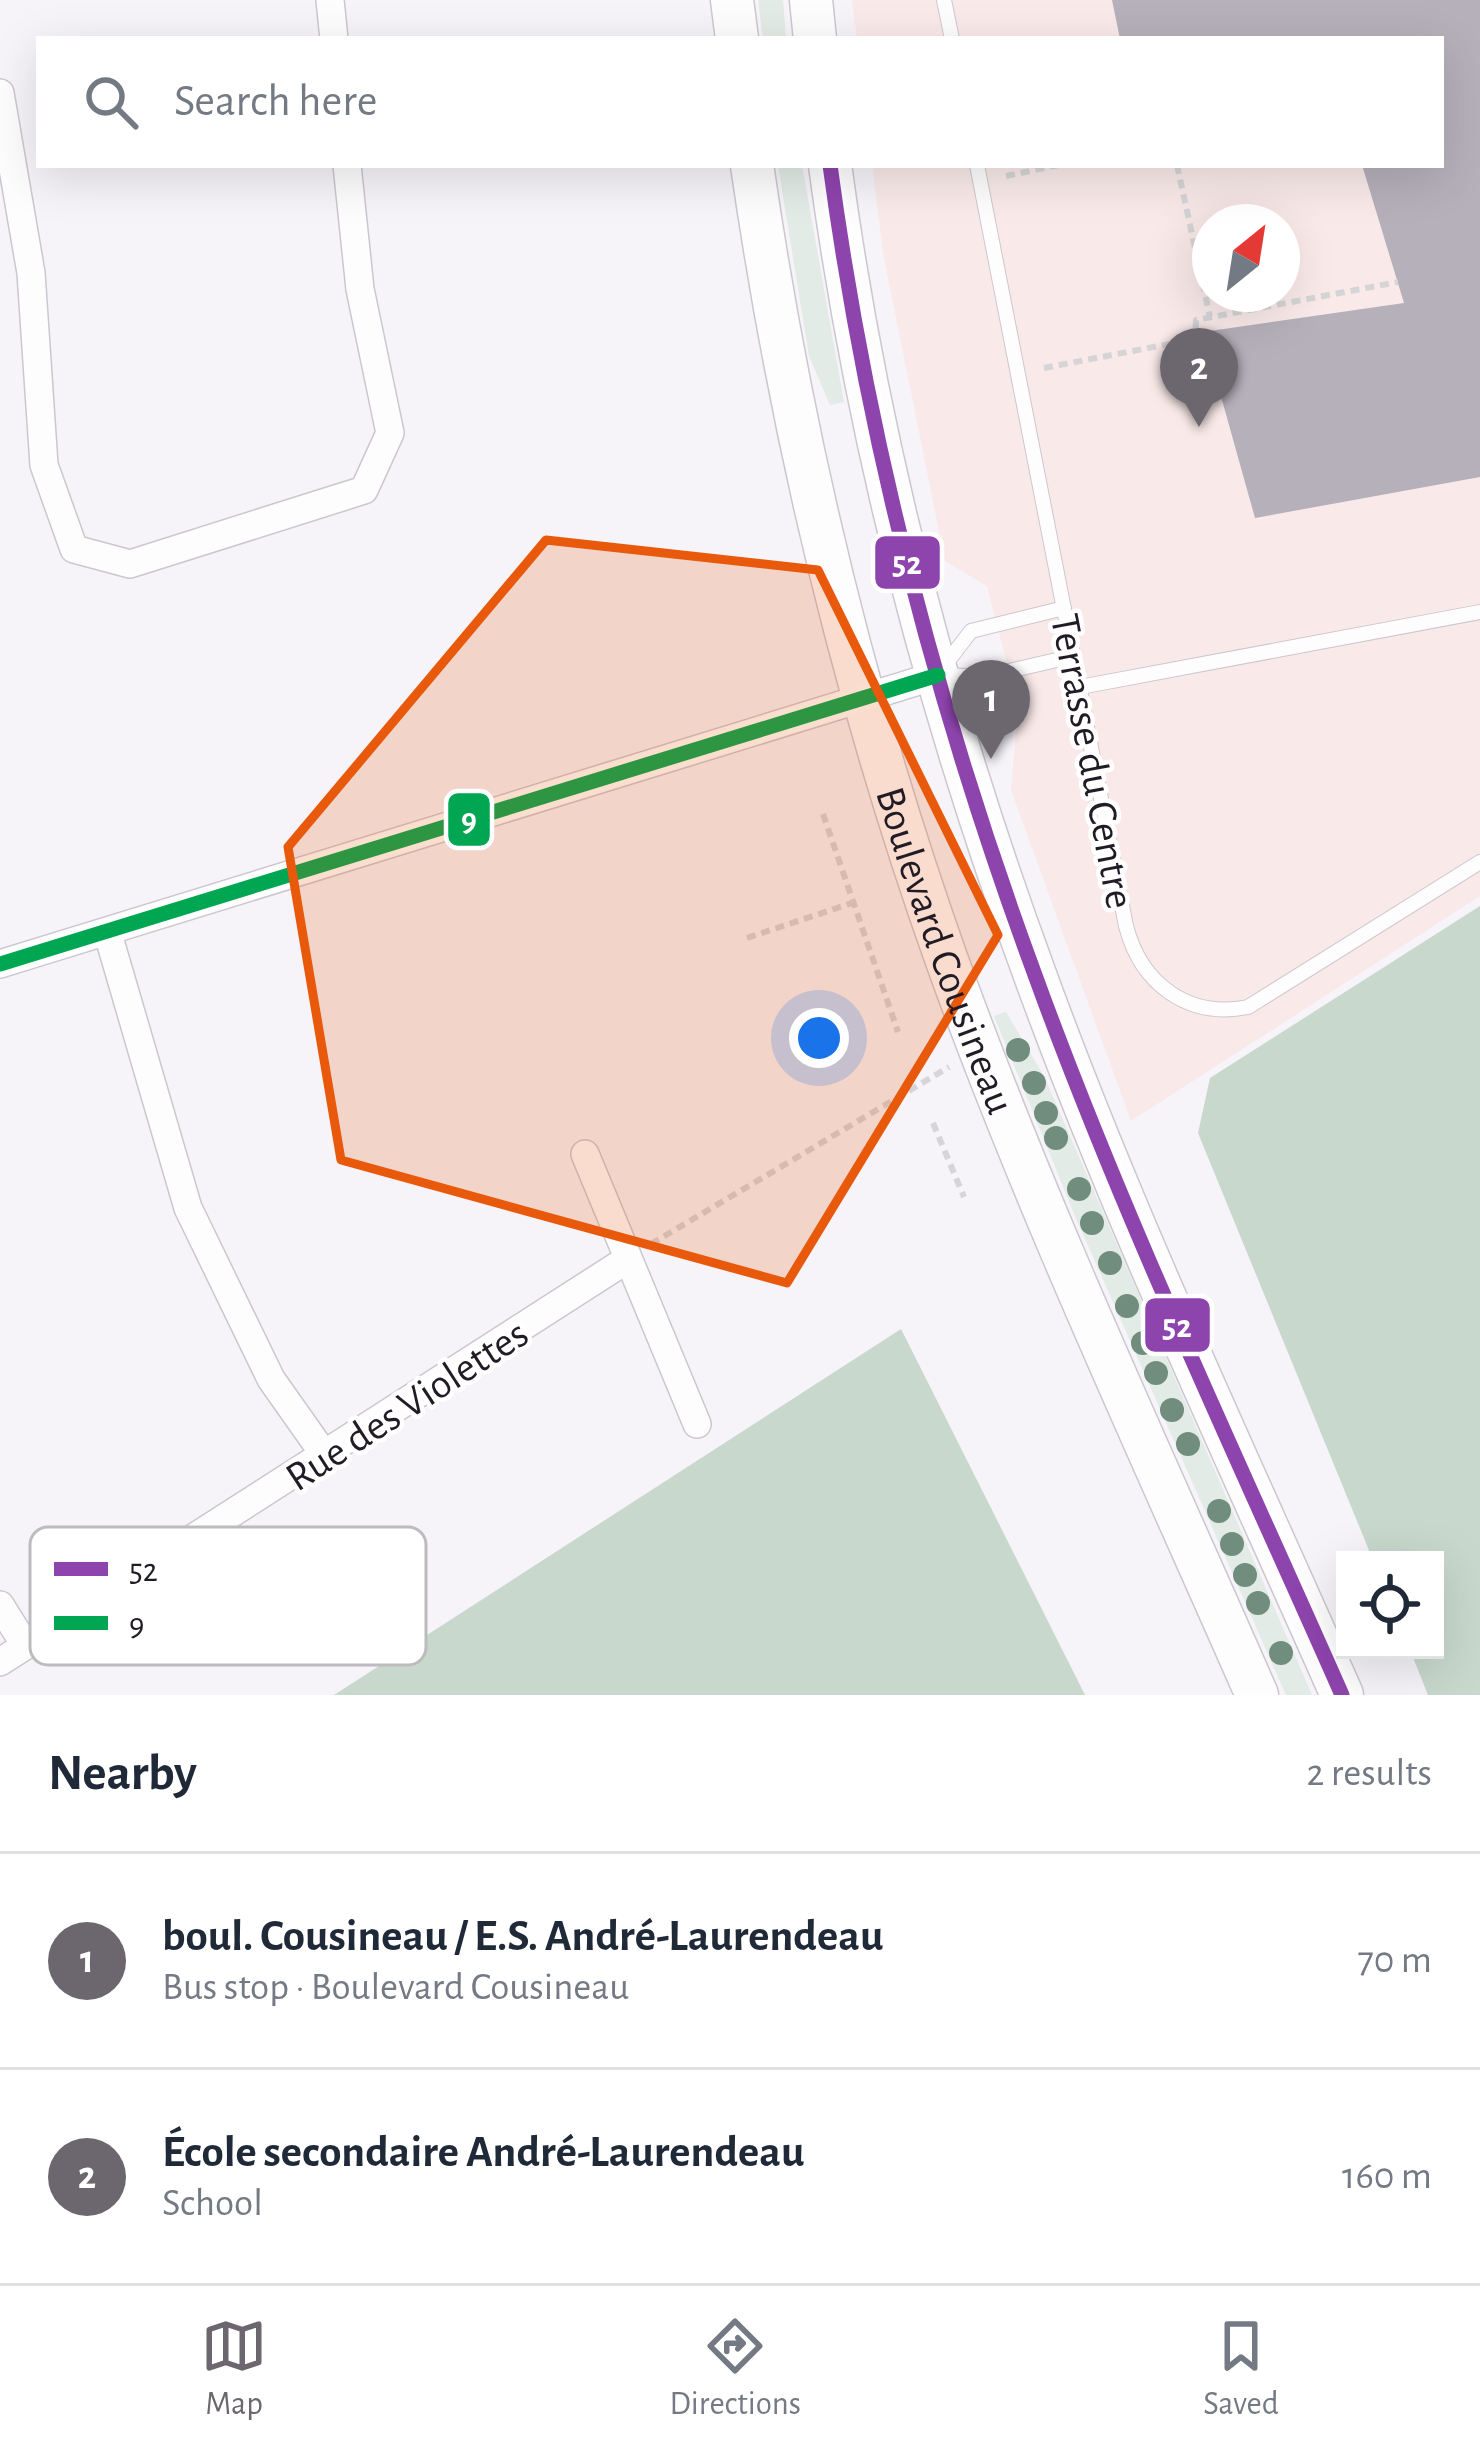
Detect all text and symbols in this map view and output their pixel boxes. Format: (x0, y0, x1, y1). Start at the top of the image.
search box (36, 36, 1444, 168)
icon: search (78, 69, 144, 135)
text: Search here (174, 79, 377, 124)
north arrow (1192, 204, 1300, 312)
pin: 2 (1160, 328, 1238, 427)
line badge: 52 (873, 534, 942, 591)
text: 52 (892, 548, 922, 581)
street label: Terrasse du Centre (1043, 611, 1141, 912)
pin: 1 (952, 660, 1030, 759)
street label: Boulevard Cousineau (868, 782, 1022, 1120)
line badge: 9 (446, 791, 492, 848)
text: 9 (461, 805, 477, 838)
your location (789, 1008, 849, 1068)
line badge: 52 (1143, 1296, 1212, 1354)
text: 52 (1162, 1311, 1192, 1344)
street label: Rue des Violettes (279, 1312, 536, 1499)
legend (30, 1527, 426, 1665)
map controls (1336, 1551, 1444, 1659)
button: locate (1336, 1551, 1444, 1659)
text: 52 (129, 1555, 158, 1588)
text: 9 (129, 1609, 145, 1642)
text: Nearby (48, 1748, 197, 1799)
text: 2 results (1306, 1754, 1432, 1793)
text: boul. Cousineau / E.S. André-Laurendeau (162, 1914, 883, 1959)
text: 1 (80, 1941, 94, 1980)
text: 70 m (1358, 1941, 1432, 1980)
text: Bus stop · Boulevard Cousineau (162, 1968, 629, 2007)
text: École secondaire André-Laurendeau (162, 2130, 804, 2175)
text: 2 (78, 2157, 96, 2196)
text: 160 m (1342, 2157, 1432, 2196)
text: School (162, 2184, 263, 2223)
tab: Map (201, 2313, 267, 2425)
tab: Directions (669, 2313, 801, 2425)
tab: Saved (1203, 2313, 1279, 2425)

